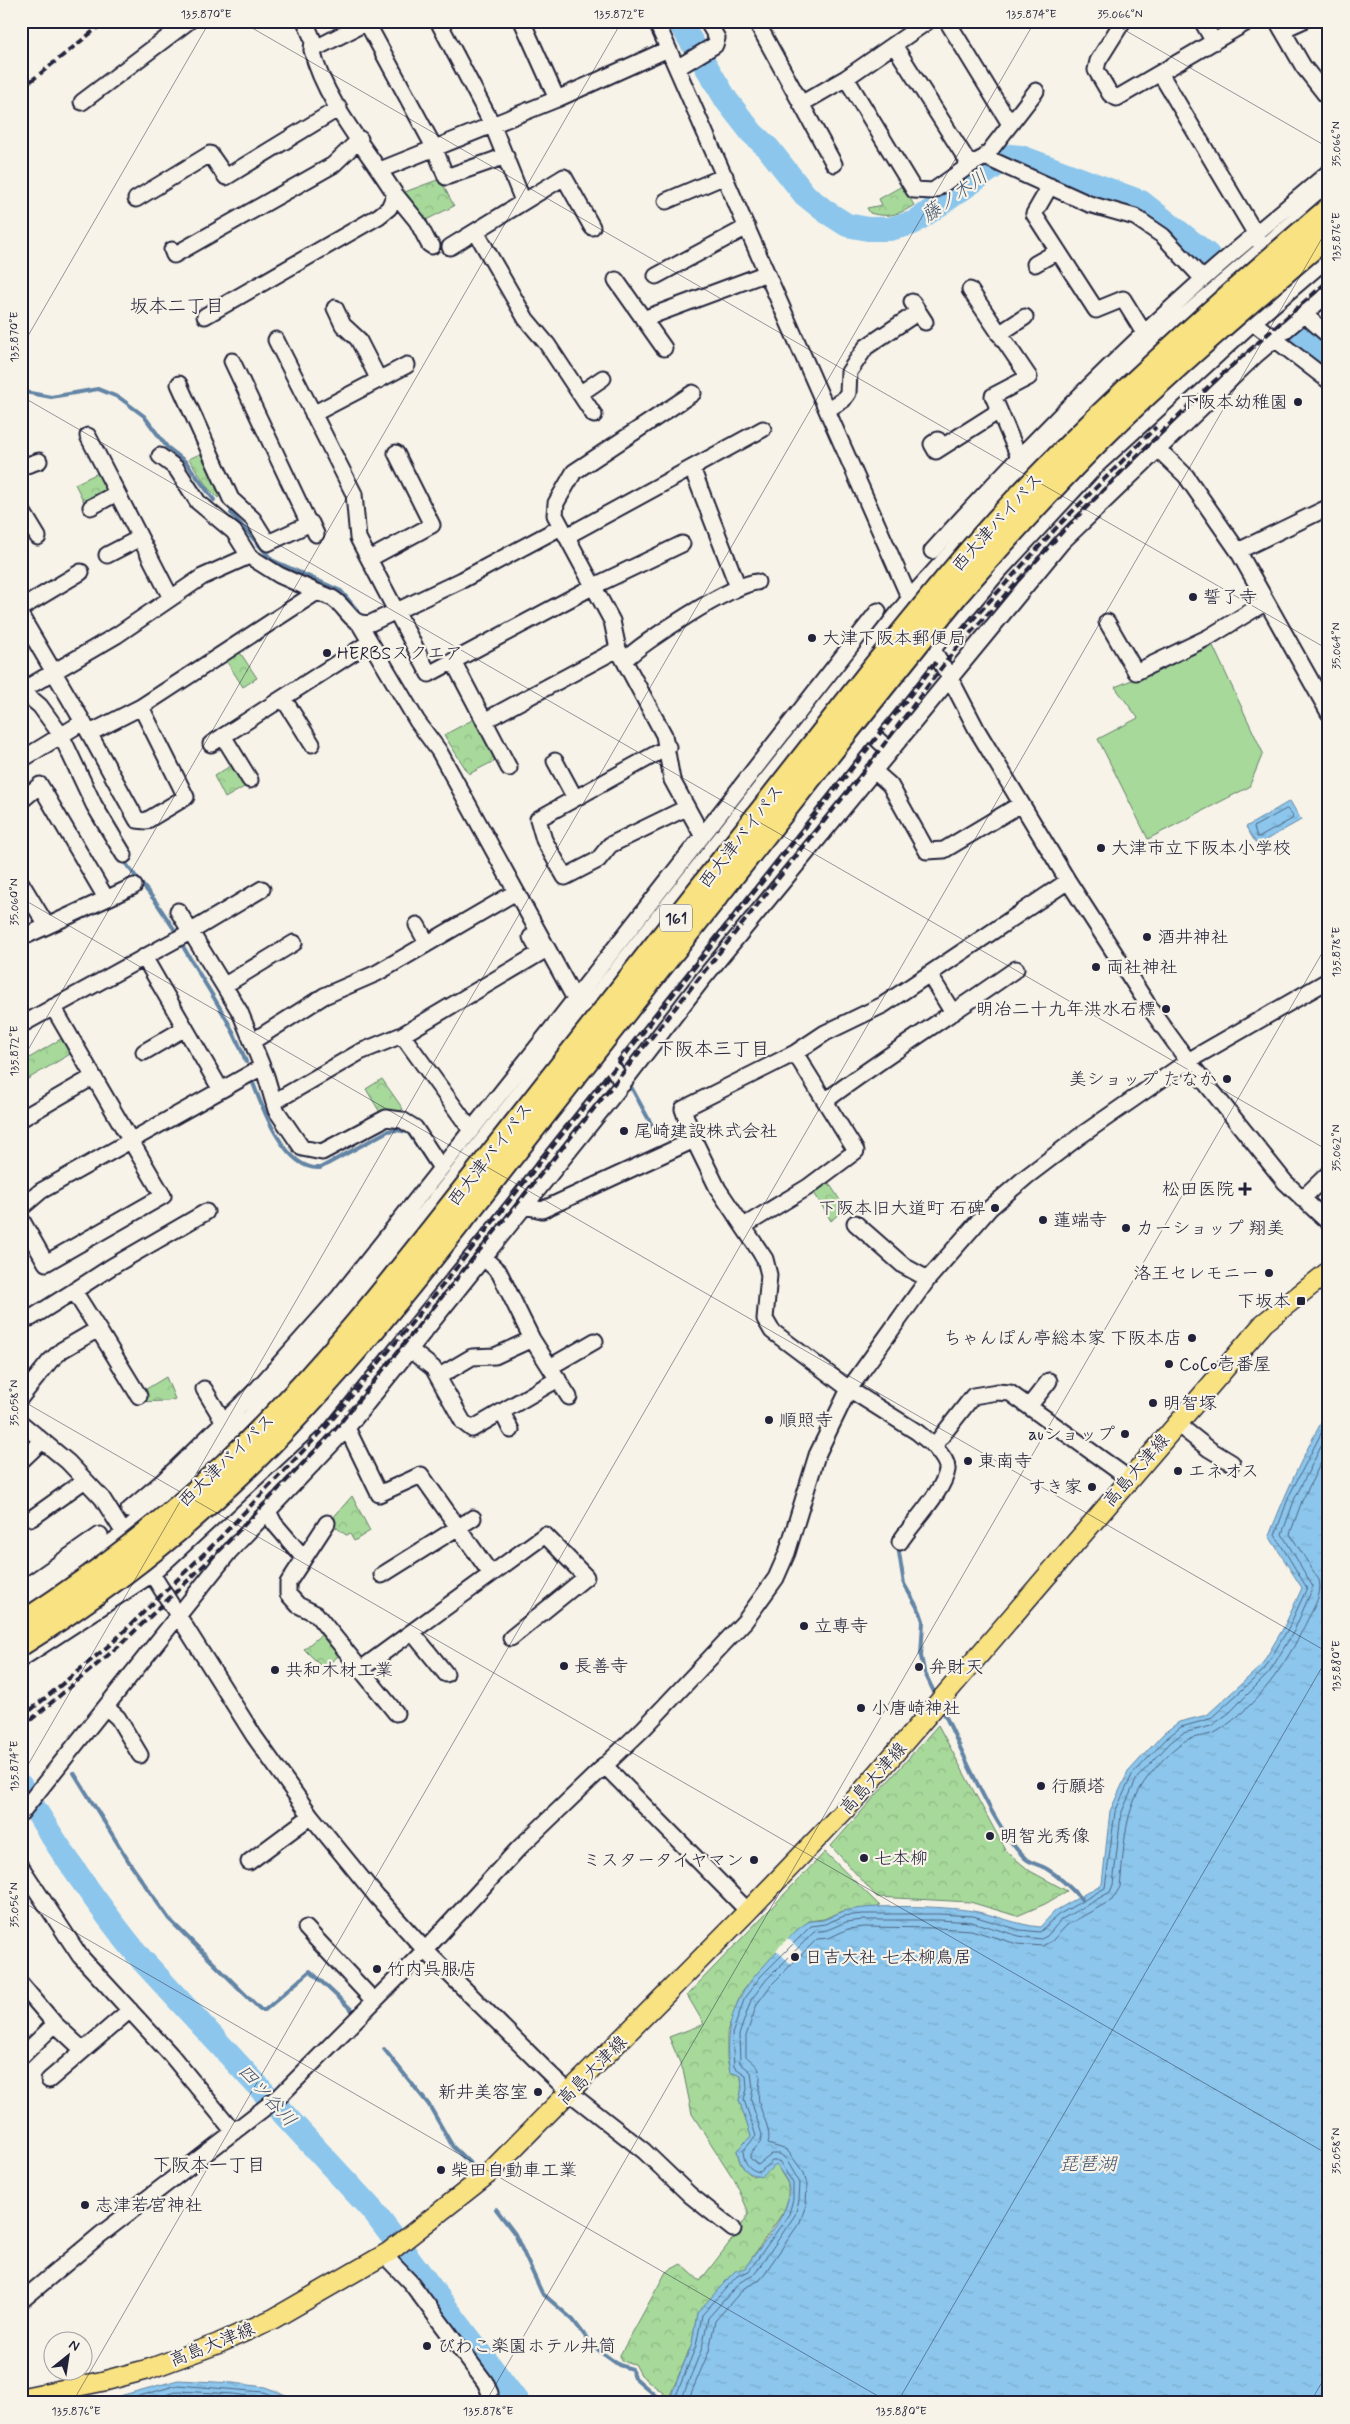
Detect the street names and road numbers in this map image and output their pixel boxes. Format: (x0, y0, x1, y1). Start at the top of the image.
street label: 西大津バイパス (947, 468, 1049, 577)
street label: 西大津バイパス (694, 780, 790, 894)
road number: 161 (660, 904, 692, 931)
street label: 西大津バイパス (443, 1098, 539, 1212)
street label: 西大津バイパス (173, 1408, 280, 1513)
street label: 高島大津線 (1098, 1429, 1175, 1512)
street label: 高島大津線 (835, 1737, 913, 1820)
street label: 高島大津線 (552, 2030, 633, 2111)
street label: 高島大津線 (166, 2317, 259, 2373)

